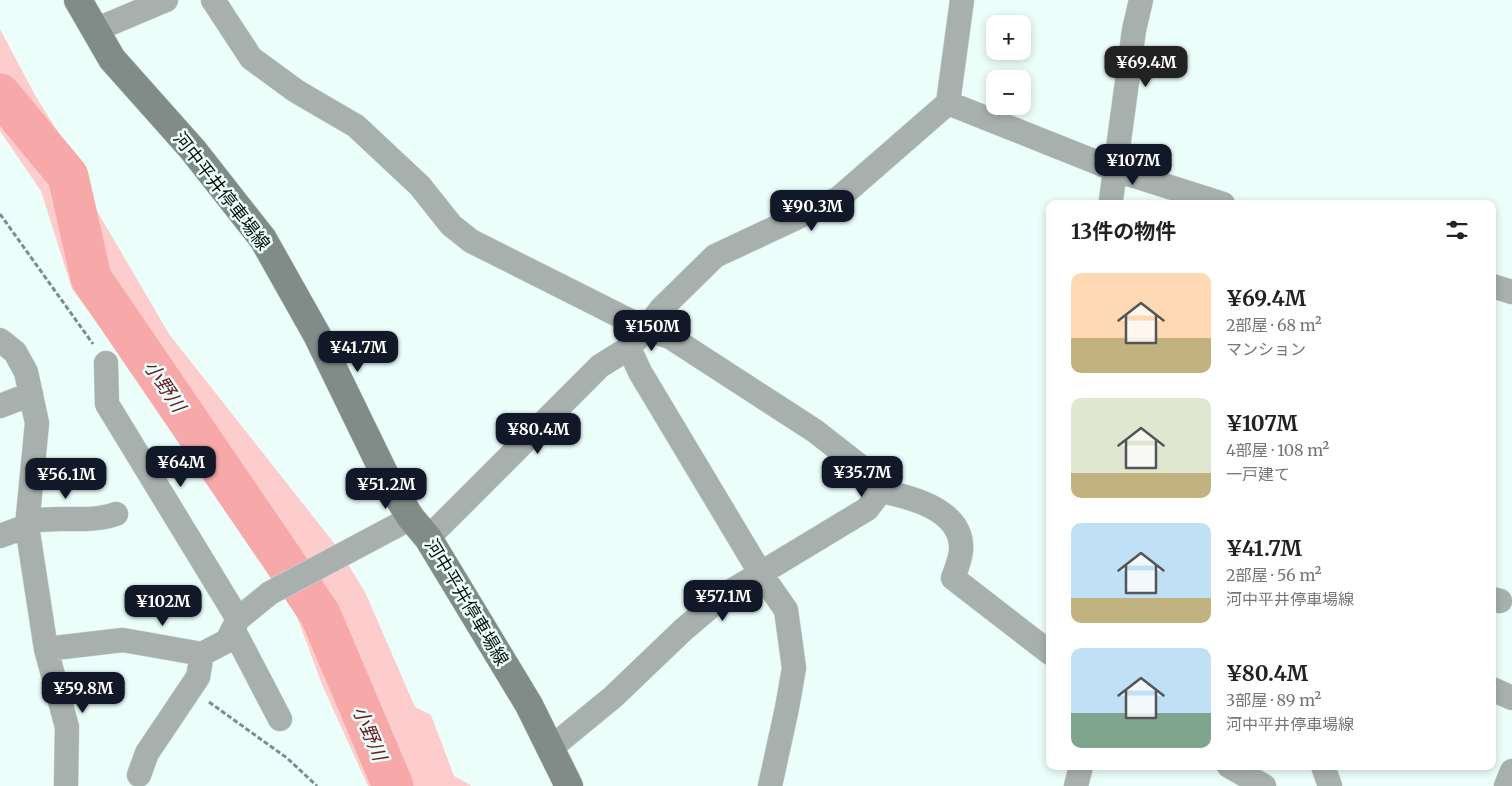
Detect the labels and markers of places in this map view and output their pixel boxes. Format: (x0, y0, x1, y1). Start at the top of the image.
pin: ¥69.4M (1105, 46, 1187, 88)
pin: ¥107M (1098, 144, 1168, 186)
pin: ¥90.3M (771, 190, 853, 232)
pin: ¥150M (617, 310, 687, 352)
pin: ¥41.7M (317, 330, 399, 373)
pin: ¥80.4M (497, 412, 579, 455)
pin: ¥64M (151, 446, 211, 488)
pin: ¥35.7M (821, 456, 903, 498)
pin: ¥56.1M (25, 458, 107, 500)
pin: ¥51.2M (345, 468, 427, 510)
pin: ¥57.1M (682, 580, 764, 622)
pin: ¥102M (128, 584, 198, 627)
pin: ¥59.8M (42, 672, 124, 714)

